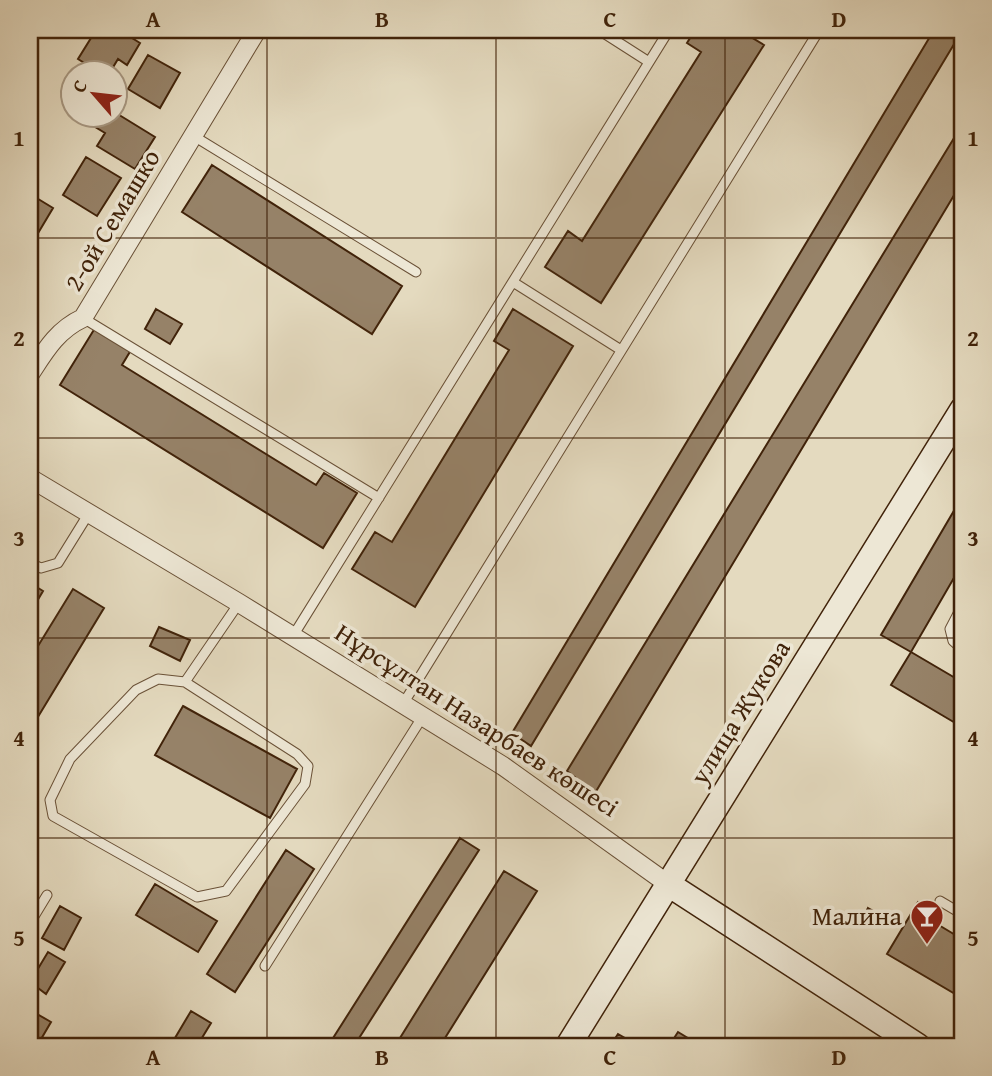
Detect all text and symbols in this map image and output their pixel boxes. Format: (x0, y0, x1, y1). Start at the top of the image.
text: A (146, 2, 161, 35)
text: B (375, 2, 389, 35)
text: C (603, 2, 617, 35)
text: D (832, 2, 847, 35)
north arrow (60, 60, 130, 130)
text: С (64, 74, 94, 97)
text: 1 (13, 121, 25, 154)
text: 1 (967, 121, 979, 154)
street label: 2-ой Семашко (54, 141, 169, 298)
text: 2 (13, 321, 25, 354)
text: 2 (967, 321, 979, 354)
text: 3 (13, 521, 25, 554)
text: 3 (967, 521, 979, 554)
street label: Нұрсұлтан Назарбаев көшесі (328, 613, 627, 826)
street label: улица Жукова (679, 631, 800, 793)
text: 4 (13, 721, 25, 754)
text: 4 (967, 721, 979, 754)
place label: Малина (812, 896, 903, 935)
bar icon: Малина (908, 897, 946, 946)
text: 5 (13, 921, 25, 954)
text: 5 (967, 921, 979, 954)
text: A (146, 1040, 161, 1073)
text: B (375, 1040, 389, 1073)
text: C (603, 1040, 617, 1073)
text: D (832, 1040, 847, 1073)

